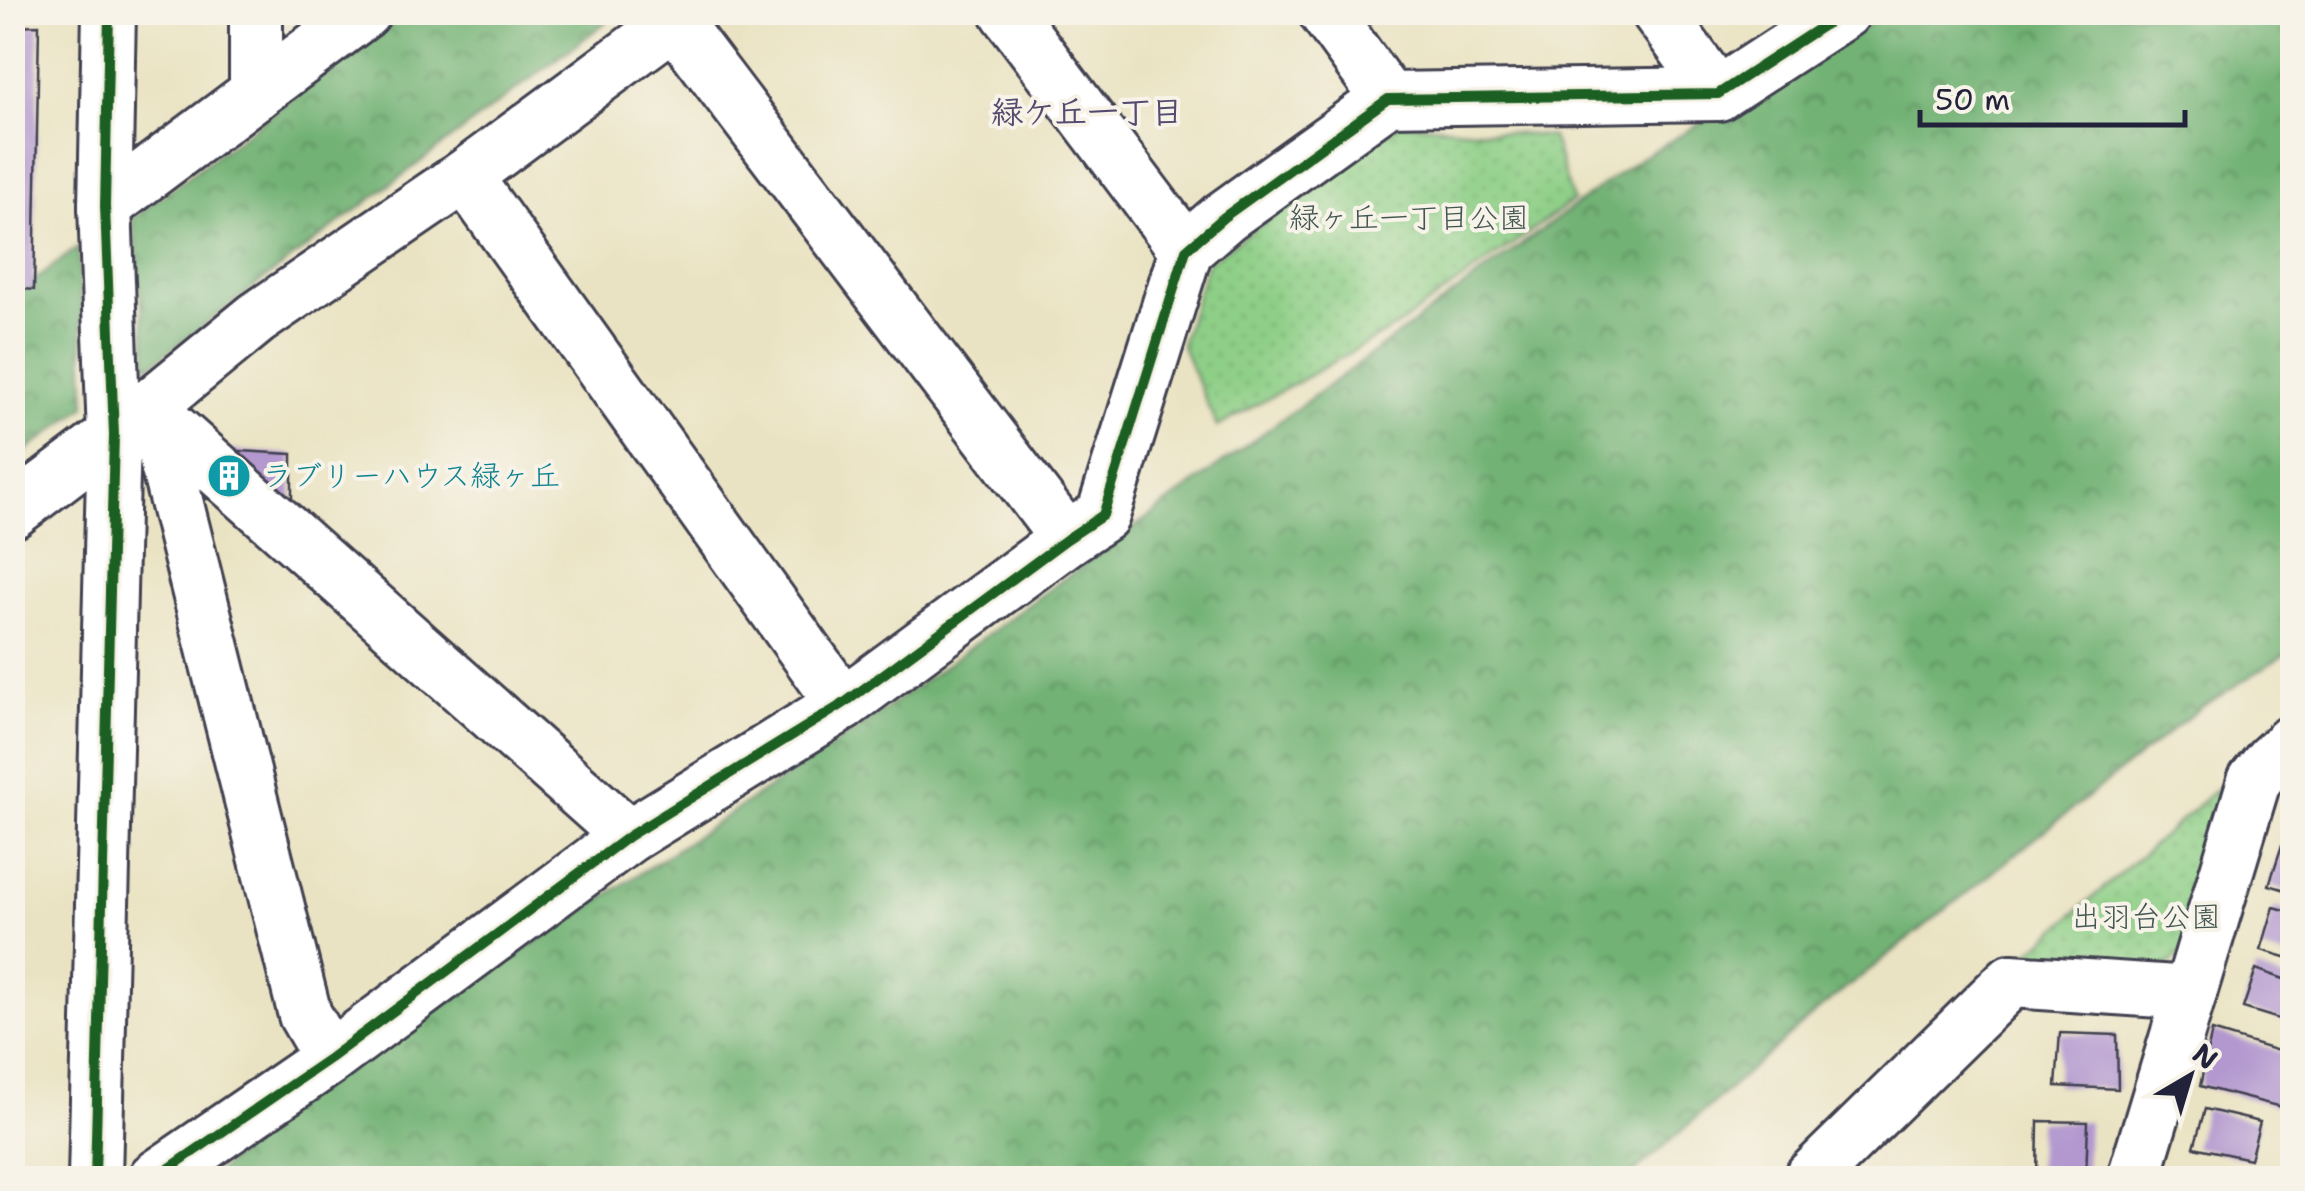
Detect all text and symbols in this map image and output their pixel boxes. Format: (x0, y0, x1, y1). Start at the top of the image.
scale bar (1920, 65, 2185, 127)
text: 50 m (1935, 79, 2010, 120)
district label: 緑ケ丘一丁目 (991, 90, 1183, 133)
park label: 緑ヶ丘一丁目公園 (1289, 197, 1529, 238)
building icon: ラブリーハウス緑ヶ丘 (206, 453, 252, 499)
place label: ラブリーハウス緑ヶ丘 (262, 455, 560, 496)
park label: 出羽台公園 (2071, 896, 2221, 937)
north arrow (2140, 1026, 2240, 1126)
text: N (2185, 1034, 2226, 1078)

